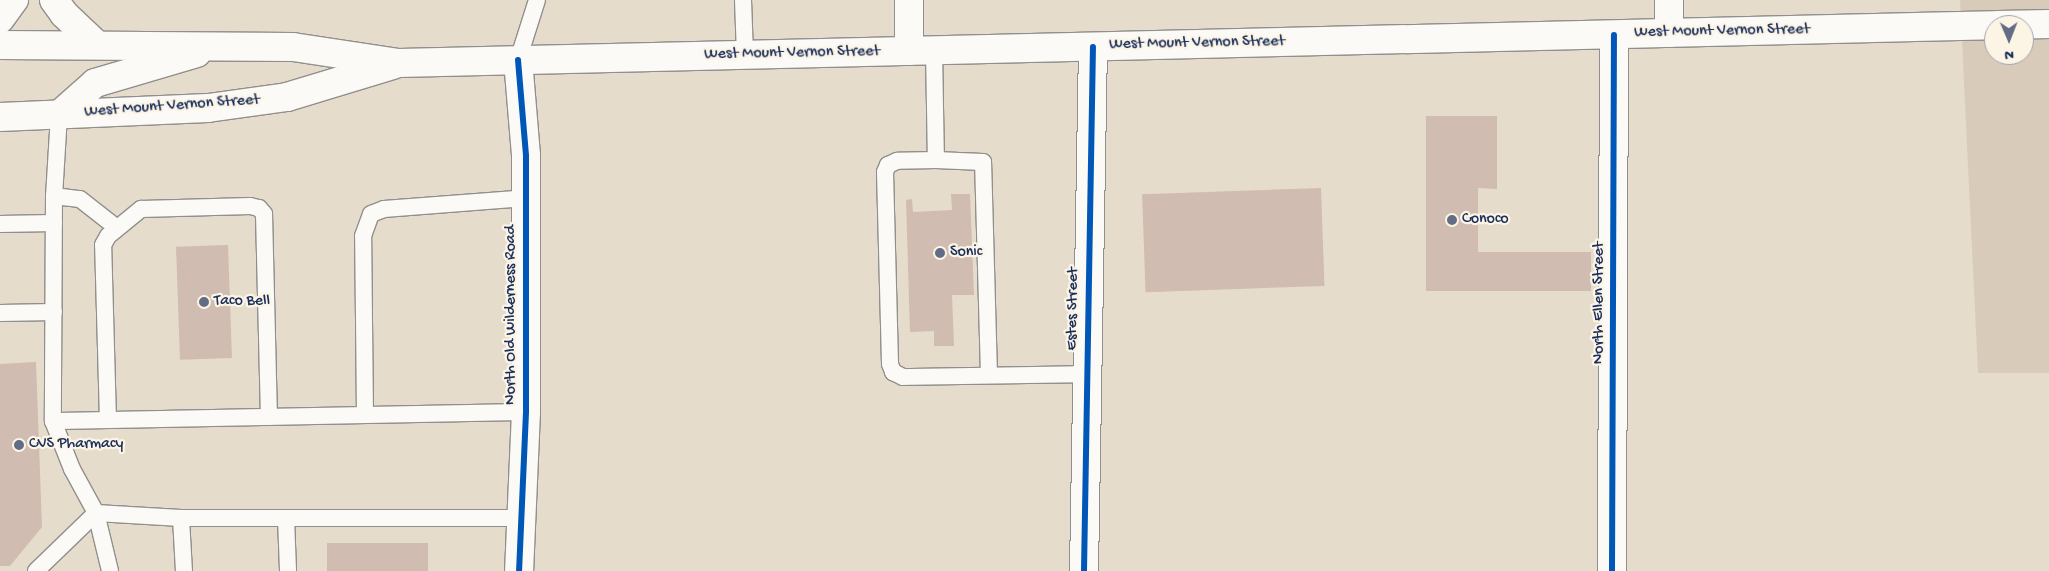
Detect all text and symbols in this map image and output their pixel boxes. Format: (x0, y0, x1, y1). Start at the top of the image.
north arrow (1984, 15, 2034, 65)
street label: West Mount Vernon Street (1634, 21, 1810, 43)
street label: West Mount Vernon Street (1109, 33, 1285, 55)
street label: West Mount Vernon Street (704, 43, 880, 65)
text: N (2005, 46, 2014, 63)
street label: West Mount Vernon Street (84, 91, 260, 123)
place label: Conoco (1462, 210, 1509, 230)
marker: Conoco (1446, 214, 1458, 226)
street label: North Old Wilderness Road (502, 225, 522, 405)
street label: North Ellen Street (1590, 242, 1610, 364)
place label: Sonic (950, 243, 982, 263)
marker: Sonic (934, 247, 946, 259)
street label: Estes Street (1064, 267, 1084, 351)
place label: Taco Bell (214, 292, 270, 312)
marker: Taco Bell (198, 296, 210, 308)
place label: CVS Pharmacy (29, 435, 123, 455)
marker: CVS Pharmacy (13, 439, 25, 451)

